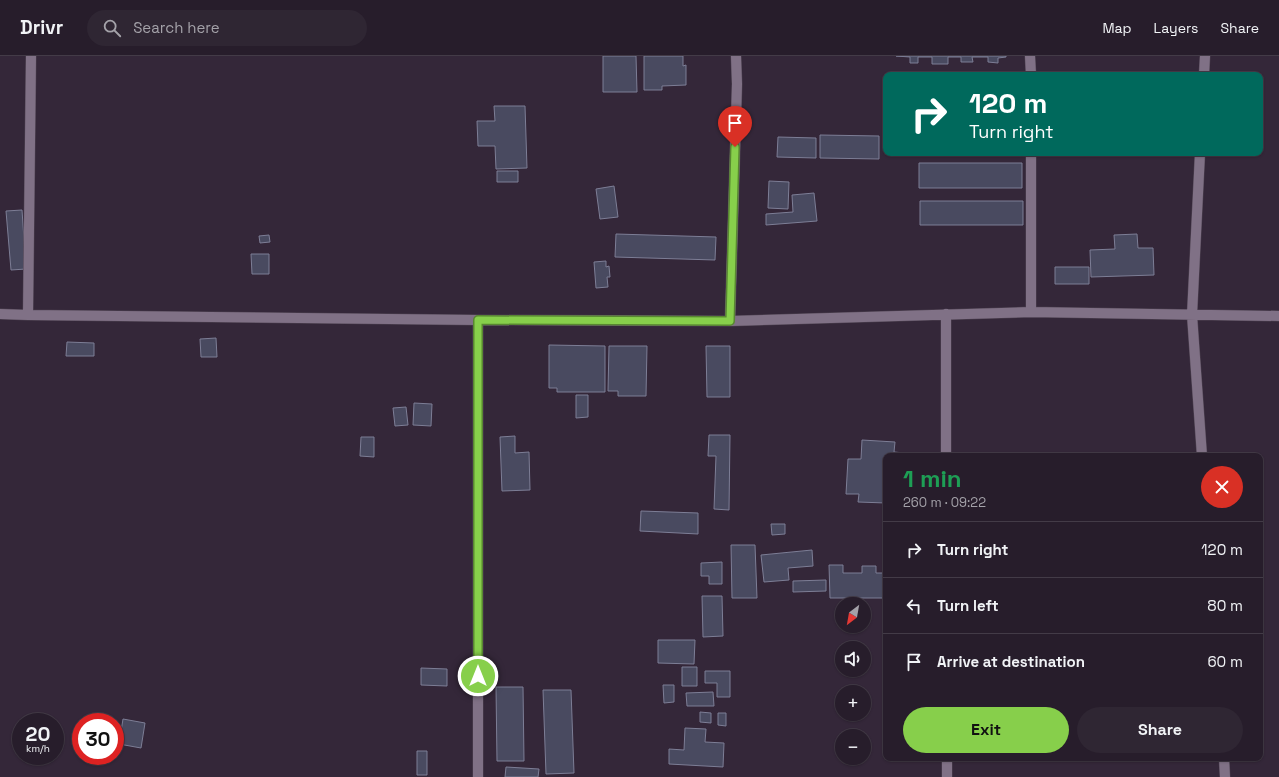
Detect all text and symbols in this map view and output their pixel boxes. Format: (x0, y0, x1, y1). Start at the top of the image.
search box (87, 10, 367, 46)
text: Drivr (20, 15, 63, 40)
icon: search (101, 17, 123, 39)
text: Search here (133, 18, 220, 37)
text: Map (1102, 19, 1132, 37)
text: Layers (1154, 19, 1198, 37)
text: Share (1220, 19, 1259, 37)
text: 120 m (969, 85, 1047, 121)
icon: right (903, 88, 955, 140)
pin (718, 106, 752, 147)
icon: arrive (724, 112, 746, 134)
text: Turn right (969, 120, 1053, 143)
text: 1 min (903, 463, 962, 494)
button: close (1201, 466, 1243, 508)
text: 260 m · 09:22 (903, 494, 986, 511)
icon: right (903, 539, 925, 561)
text: Turn right (937, 540, 1008, 559)
text: 120 m (1201, 540, 1243, 559)
icon: left (903, 595, 925, 617)
text: Turn left (937, 596, 999, 615)
text: 80 m (1207, 596, 1243, 615)
north arrow (835, 597, 871, 633)
map controls (835, 597, 871, 765)
button: sound (835, 641, 871, 677)
icon: arrive (903, 651, 925, 673)
text: Arrive at destination (937, 652, 1085, 671)
text: 60 m (1207, 652, 1243, 671)
position arrow (457, 655, 499, 697)
button: + (835, 685, 871, 721)
button: Exit (903, 707, 1069, 753)
button: Share (1077, 707, 1243, 753)
speed limit sign: 30 (72, 713, 124, 765)
text: 20 (26, 721, 50, 747)
button: − (835, 729, 871, 765)
text: km/h (26, 742, 50, 755)

